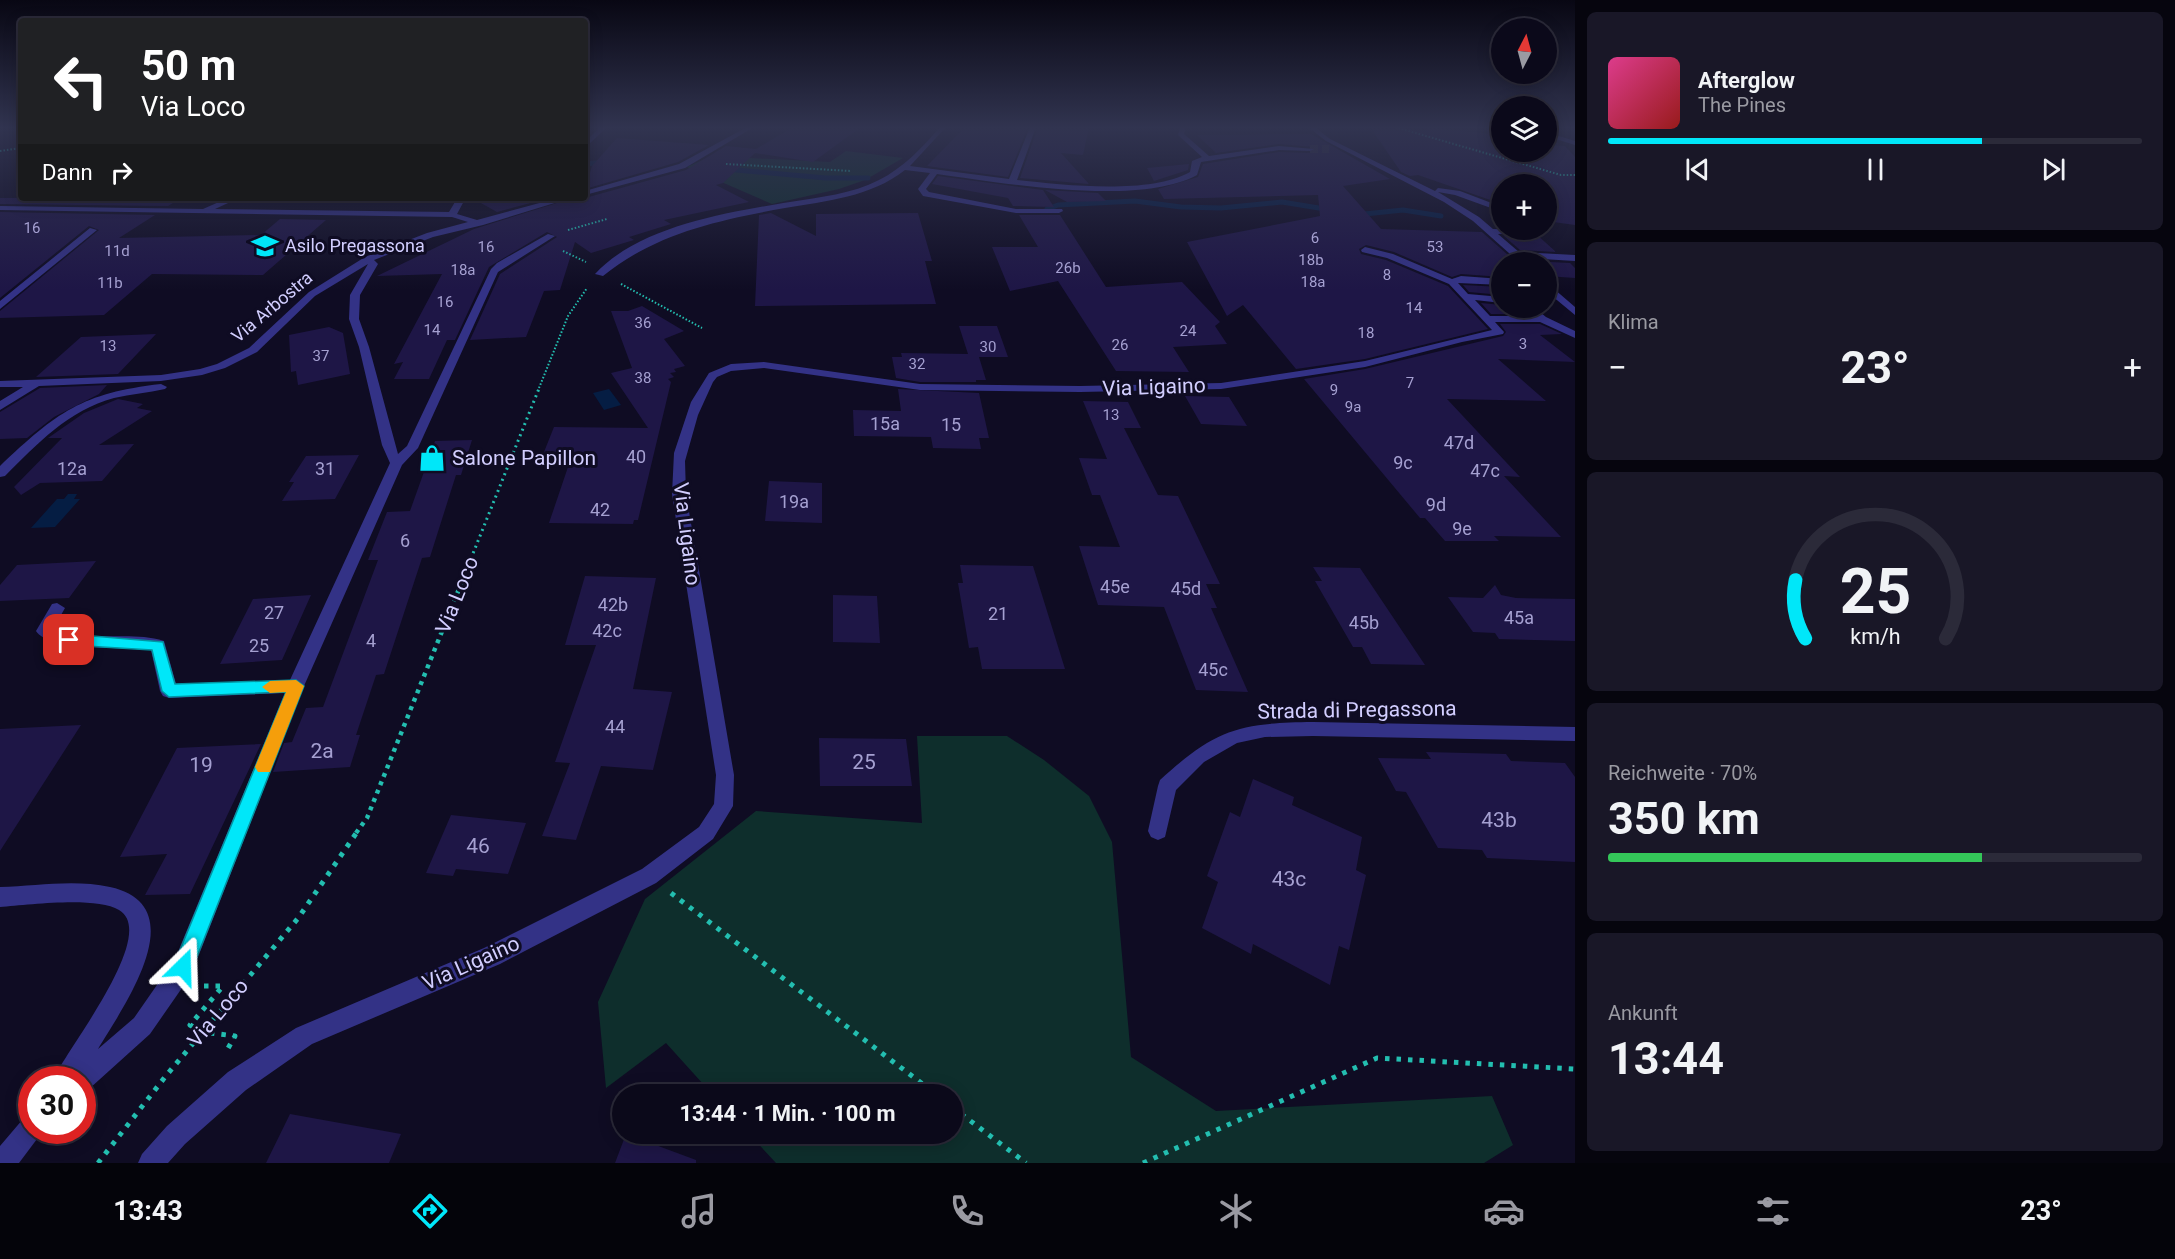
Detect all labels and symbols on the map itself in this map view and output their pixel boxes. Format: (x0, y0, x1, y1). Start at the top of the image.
north arrow (1491, 18, 1557, 84)
house number: 16 (24, 219, 40, 237)
house number: 6 (1311, 229, 1319, 247)
school or university icon: Asilo Pregassona (250, 231, 280, 261)
place label: Asilo Pregassona (285, 235, 425, 256)
house number: 16 (478, 238, 494, 256)
house number: 53 (1427, 238, 1443, 256)
house number: 11d (104, 242, 130, 260)
house number: 18b (1298, 251, 1324, 269)
house number: 26b (1055, 259, 1081, 277)
house number: 18a (450, 261, 476, 279)
house number: 8 (1383, 266, 1391, 284)
street label: Via Arbostra (227, 267, 316, 346)
house number: 18a (1300, 273, 1326, 291)
house number: 11b (97, 274, 123, 292)
house number: 16 (437, 293, 453, 311)
house number: 14 (1406, 299, 1423, 317)
house number: 36 (635, 314, 651, 332)
house number: 14 (424, 321, 441, 339)
house number: 24 (1180, 322, 1197, 340)
house number: 18 (1358, 324, 1374, 342)
house number: 3 (1519, 335, 1527, 353)
house number: 26 (1112, 336, 1128, 354)
house number: 13 (100, 337, 116, 355)
house number: 30 (980, 338, 996, 356)
house number: 37 (313, 347, 329, 365)
house number: 32 (909, 355, 925, 373)
house number: 38 (635, 369, 651, 387)
street label: Via Ligaino (1102, 373, 1206, 401)
house number: 7 (1406, 374, 1414, 392)
house number: 9 (1330, 381, 1338, 399)
house number: 9a (1345, 398, 1361, 416)
house number: 13 (1103, 406, 1119, 424)
house number: 15a (870, 413, 900, 434)
house number: 15 (941, 414, 961, 435)
house number: 47d (1444, 432, 1474, 453)
shop icon: Salone Papillon (417, 443, 447, 473)
place label: Salone Papillon (452, 446, 596, 470)
house number: 40 (626, 446, 646, 467)
house number: 9c (1393, 452, 1413, 473)
house number: 12a (57, 458, 87, 479)
house number: 31 (315, 458, 335, 479)
house number: 47c (1470, 460, 1500, 481)
street label: Via Ligaino (669, 481, 705, 587)
house number: 19a (779, 491, 809, 512)
house number: 9d (1426, 494, 1446, 515)
house number: 42 (590, 499, 610, 520)
house number: 9e (1452, 518, 1472, 539)
house number: 6 (400, 530, 410, 551)
street label: Via Loco (431, 553, 483, 637)
house number: 45e (1100, 576, 1130, 597)
house number: 45d (1171, 578, 1201, 599)
house number: 42b (598, 594, 628, 615)
house number: 27 (264, 602, 284, 623)
house number: 21 (988, 603, 1008, 624)
house number: 45a (1504, 607, 1534, 628)
house number: 45b (1349, 612, 1379, 633)
pin (43, 614, 94, 665)
house number: 42c (592, 620, 622, 641)
house number: 4 (366, 630, 376, 651)
house number: 25 (249, 635, 269, 656)
house number: 45c (1198, 659, 1228, 680)
street label: Strada di Pregassona (1257, 696, 1457, 724)
house number: 44 (605, 716, 625, 737)
house number: 2a (310, 739, 334, 763)
house number: 25 (852, 750, 876, 774)
house number: 19 (189, 753, 213, 777)
house number: 43b (1481, 808, 1517, 832)
house number: 46 (466, 834, 490, 858)
house number: 43c (1272, 867, 1306, 891)
street label: Via Ligaino (419, 931, 523, 995)
position arrow (151, 935, 215, 999)
street label: Via Loco (183, 974, 253, 1052)
speed limit sign: 30 (18, 1066, 96, 1144)

